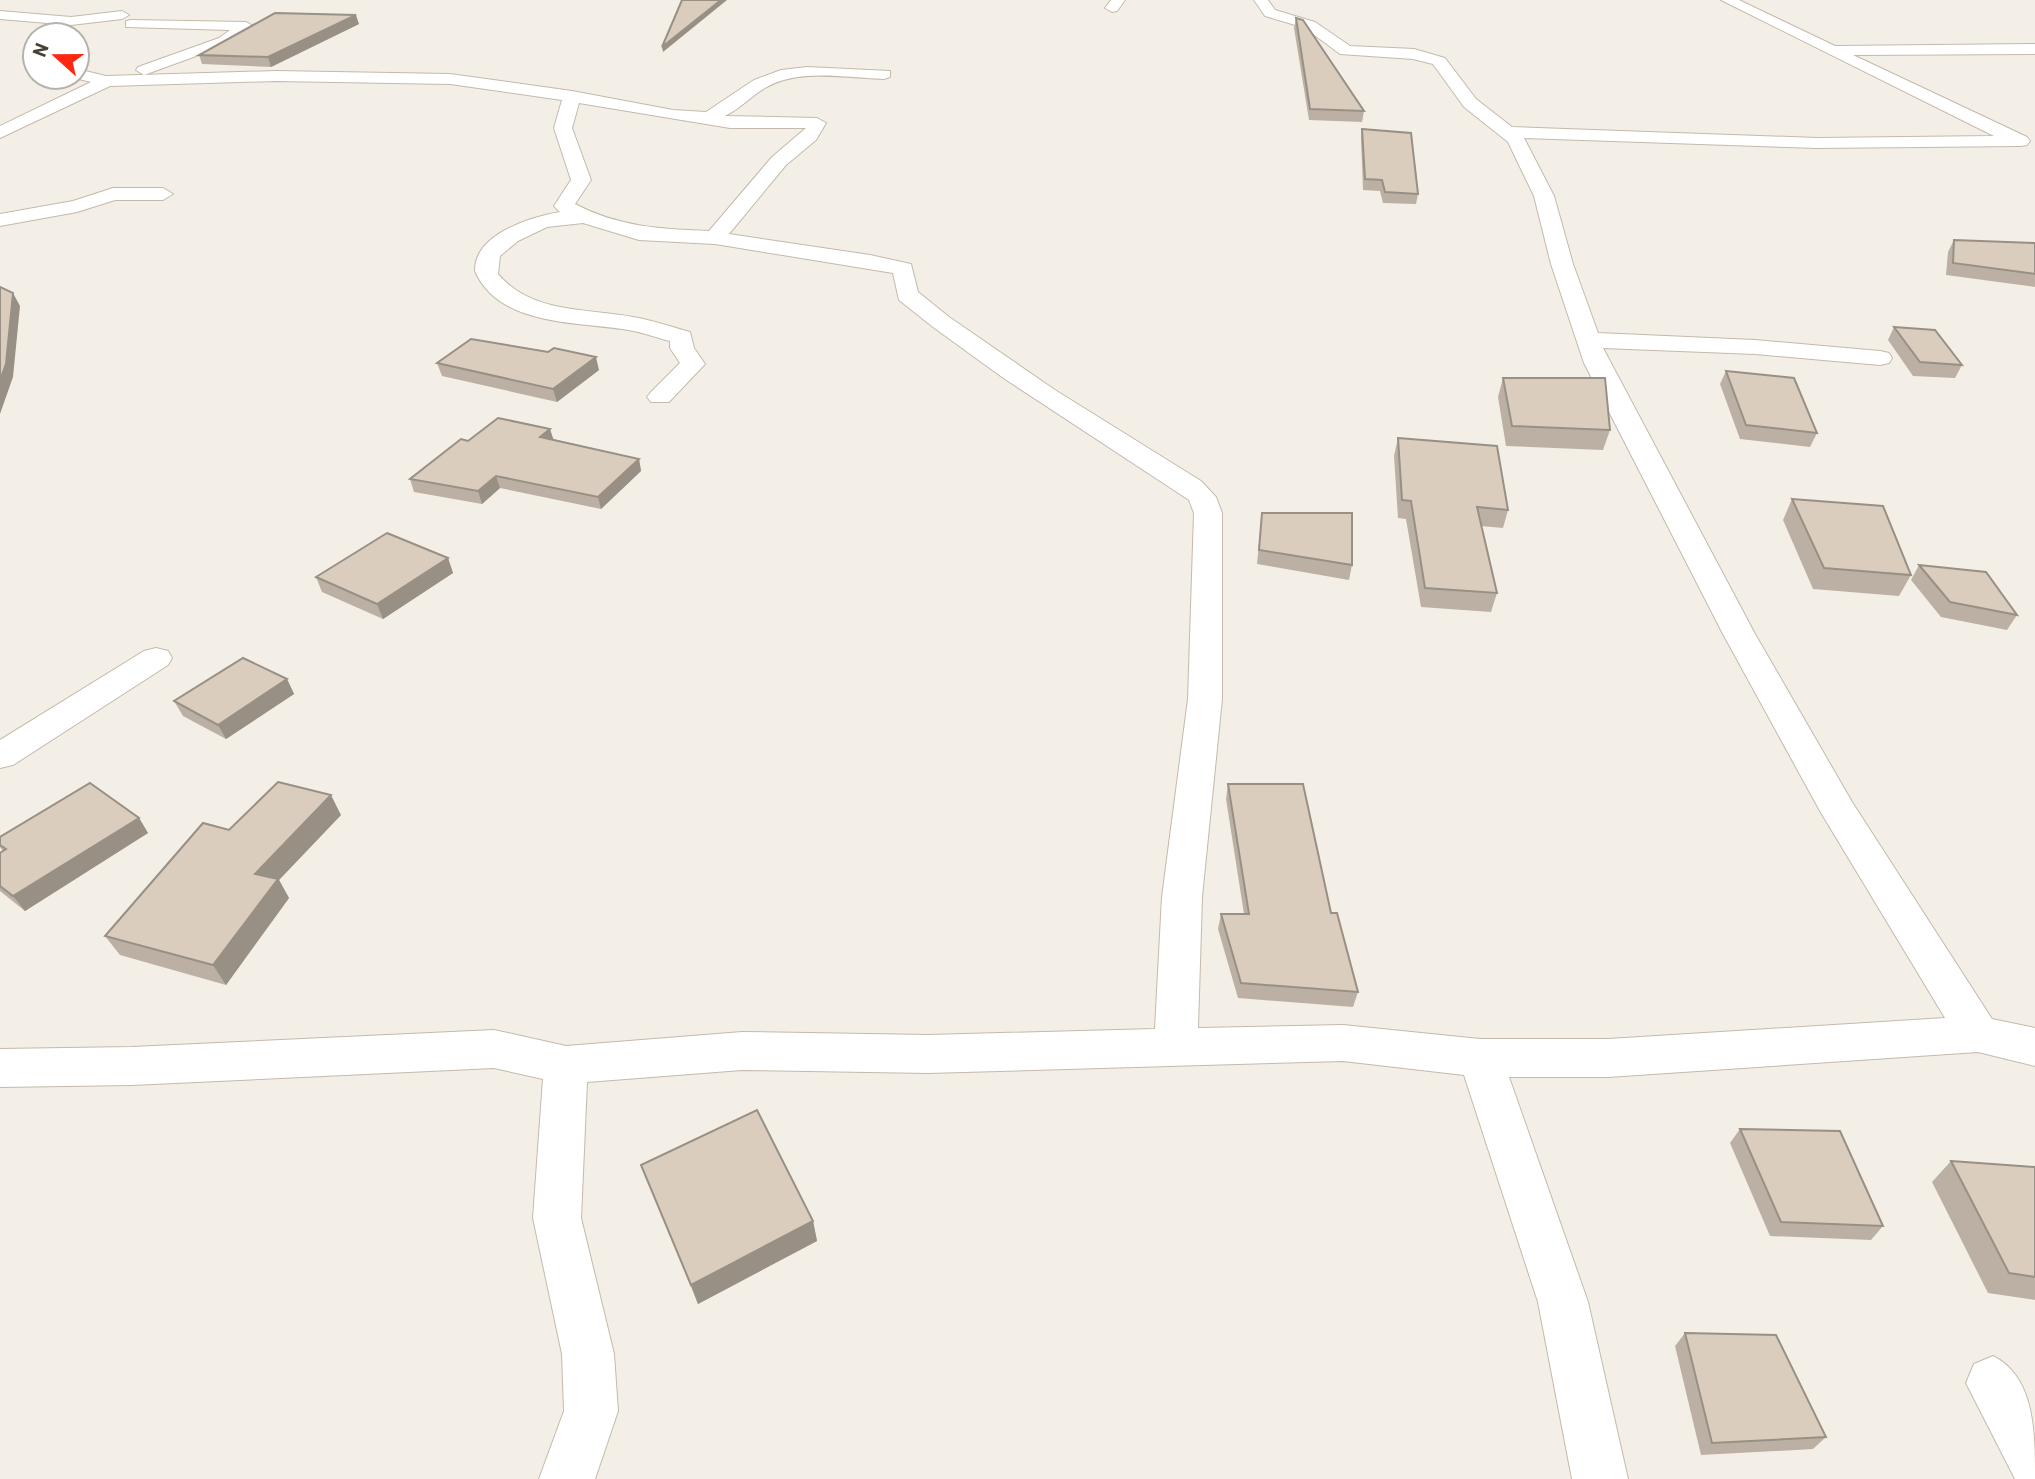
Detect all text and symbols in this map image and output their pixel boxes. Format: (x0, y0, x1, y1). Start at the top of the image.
north arrow (21, 21, 91, 91)
text: N (27, 40, 53, 60)

